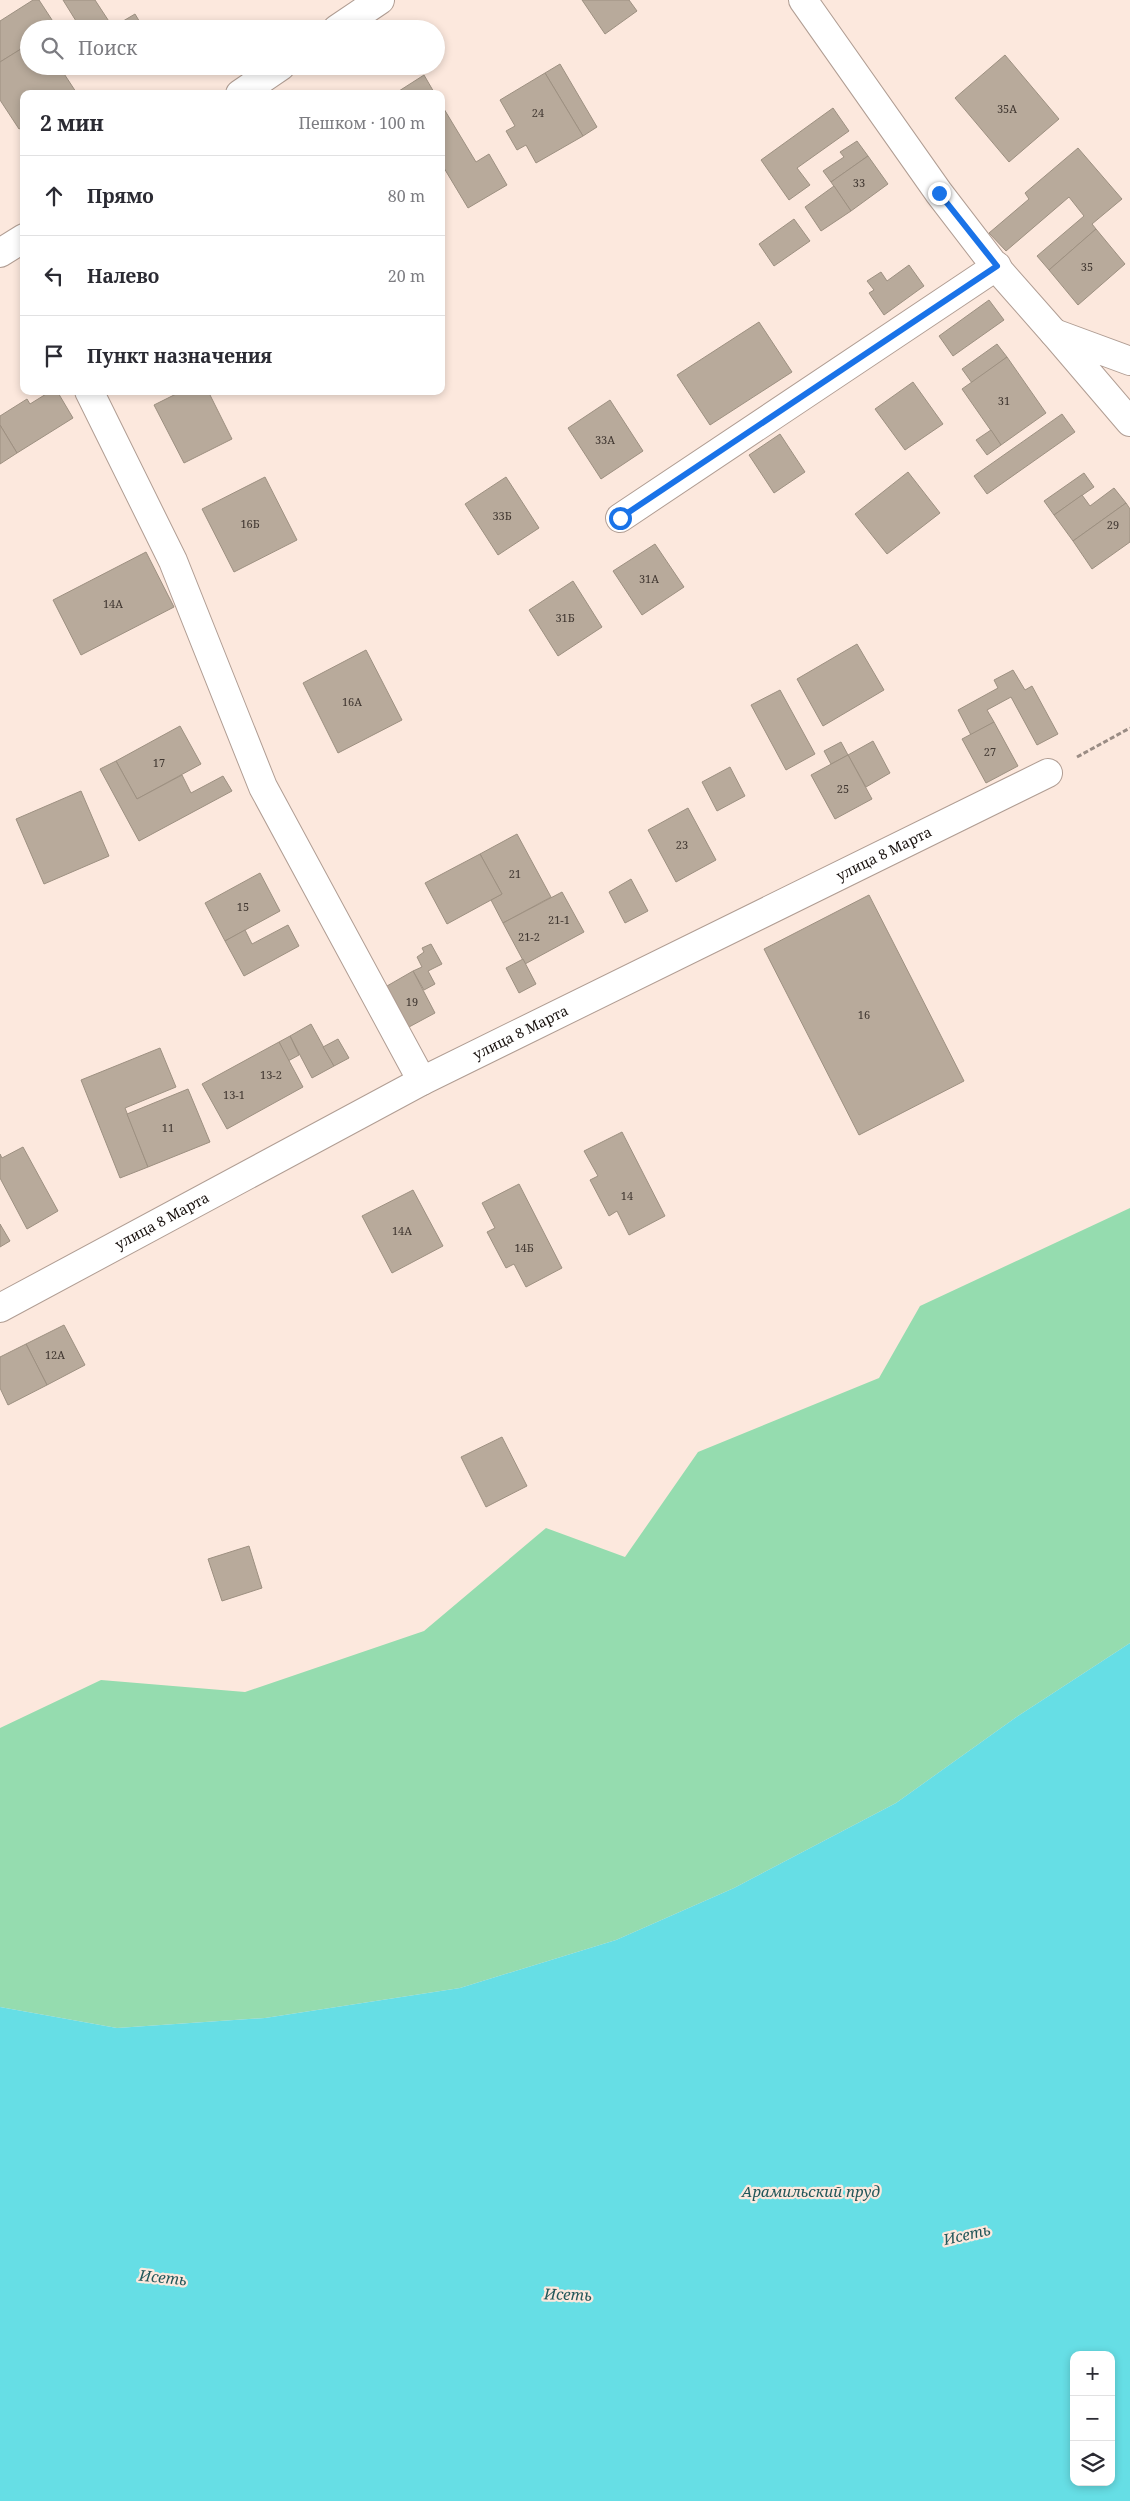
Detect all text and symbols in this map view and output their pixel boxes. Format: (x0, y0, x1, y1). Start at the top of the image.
search box (20, 20, 445, 75)
icon: search (38, 34, 66, 62)
text: Поиск (78, 35, 137, 61)
house number: 35А (997, 101, 1017, 116)
house number: 24 (532, 105, 544, 120)
text: 2 мин (40, 109, 104, 137)
text: Пешком · 100 m (298, 112, 425, 134)
house number: 33 (853, 175, 865, 190)
icon: ahead (40, 182, 68, 210)
route end (928, 182, 951, 205)
text: Прямо (87, 183, 154, 209)
text: 80 m (388, 185, 425, 207)
house number: 35 (1081, 259, 1093, 274)
icon: left (40, 262, 68, 290)
text: Налево (87, 263, 159, 289)
text: 20 m (388, 265, 425, 287)
icon: arrive (40, 342, 68, 370)
text: Пункт назначения (87, 343, 272, 369)
house number: 31 (998, 393, 1010, 408)
house number: 33А (595, 432, 615, 447)
route start (609, 507, 632, 530)
house number: 33Б (492, 508, 512, 523)
house number: 16Б (240, 516, 260, 531)
house number: 29 (1107, 517, 1119, 532)
house number: 31А (639, 571, 659, 586)
house number: 14А (103, 596, 123, 611)
house number: 31Б (555, 610, 575, 625)
house number: 16А (342, 694, 362, 709)
house number: 27 (984, 744, 996, 759)
house number: 17 (153, 755, 165, 770)
house number: 25 (837, 781, 849, 796)
street label: улица 8 Марта (833, 822, 935, 885)
house number: 23 (676, 837, 688, 852)
house number: 21 (509, 866, 521, 881)
house number: 15 (237, 899, 249, 914)
house number: 21-1 (548, 912, 570, 927)
house number: 21-2 (518, 929, 540, 944)
house number: 19 (406, 994, 418, 1009)
street label: улица 8 Марта (469, 1001, 571, 1064)
house number: 16 (858, 1007, 870, 1022)
house number: 13-2 (260, 1067, 282, 1082)
house number: 13-1 (223, 1087, 245, 1102)
house number: 11 (162, 1120, 174, 1135)
street label: улица 8 Марта (111, 1187, 212, 1253)
house number: 14 (621, 1188, 633, 1203)
house number: 14А (392, 1223, 412, 1238)
house number: 14Б (514, 1240, 534, 1255)
house number: 12А (45, 1347, 65, 1362)
water label: Арамильский пруд (741, 2181, 881, 2201)
water label: Исеть (940, 2219, 993, 2249)
water label: Исеть (137, 2264, 188, 2289)
water label: Исеть (543, 2283, 592, 2305)
map controls (1070, 2351, 1115, 2486)
button: + (1070, 2351, 1115, 2396)
button: − (1070, 2396, 1115, 2441)
button: layers (1070, 2441, 1115, 2486)

